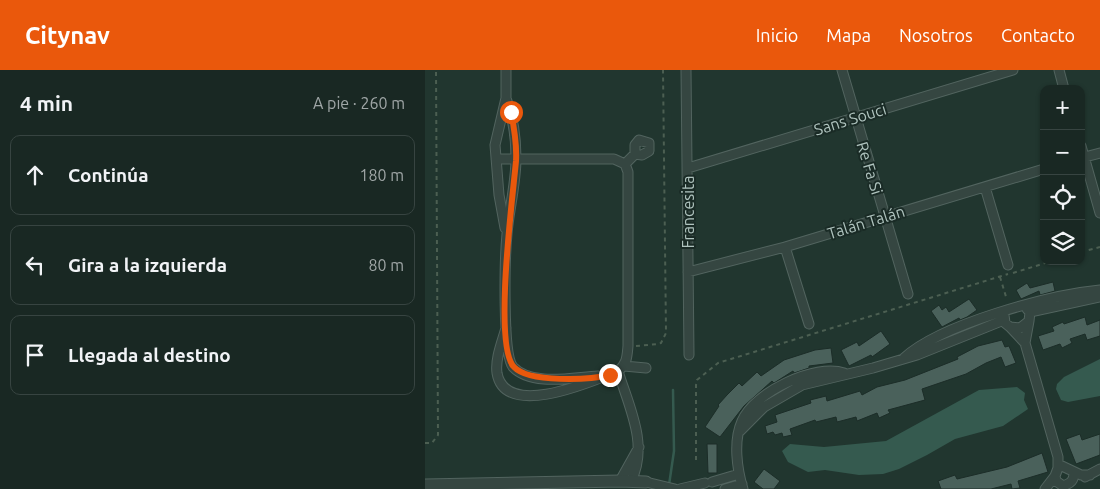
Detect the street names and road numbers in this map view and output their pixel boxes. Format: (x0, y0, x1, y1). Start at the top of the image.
street label: Sans Souci (812, 99, 888, 139)
street label: Re Fa Si (853, 139, 887, 197)
street label: Francesita (679, 175, 697, 249)
street label: Talán Talán (825, 202, 907, 242)

